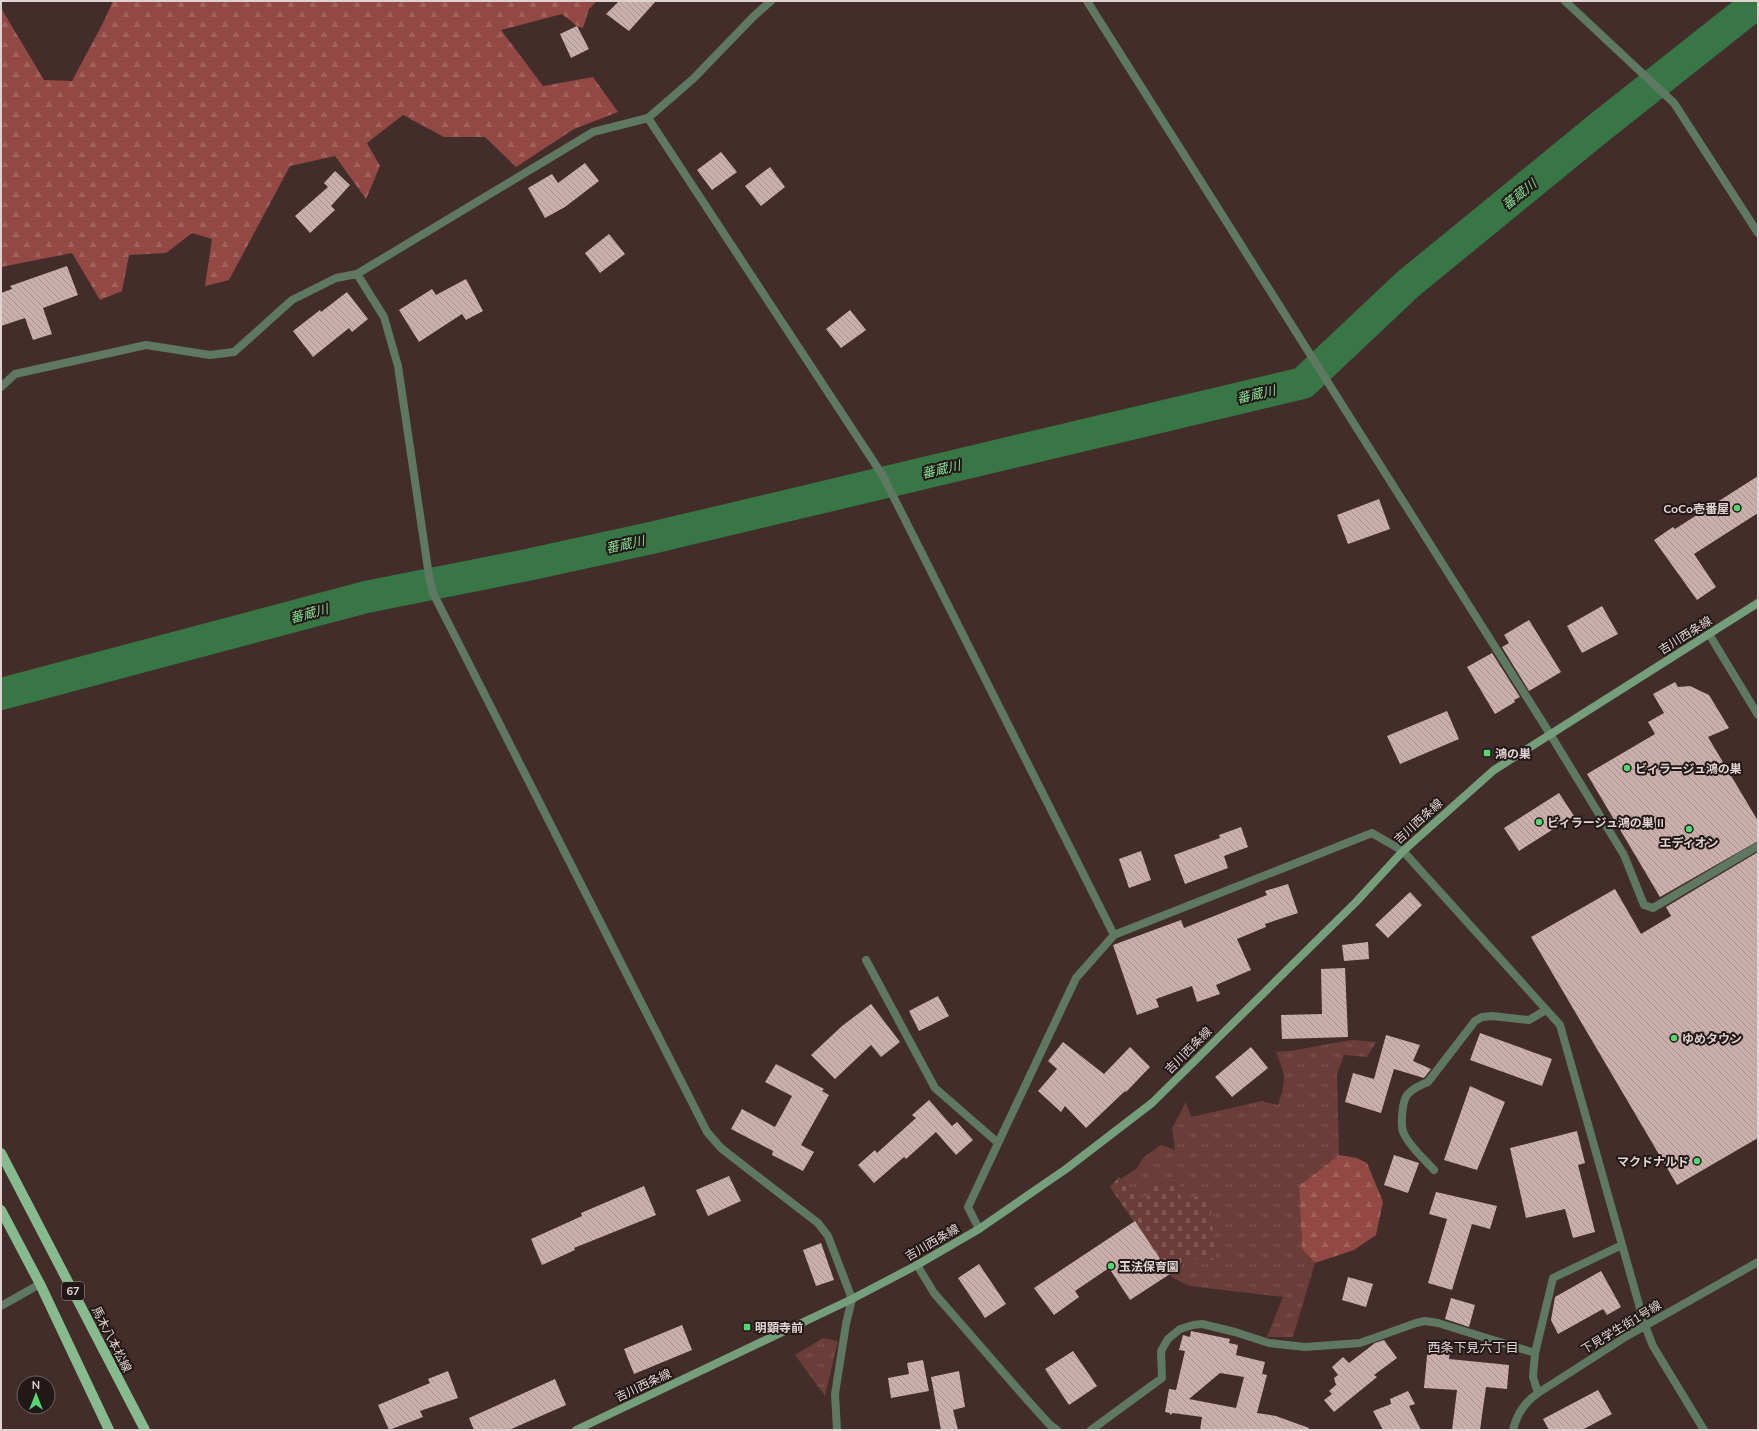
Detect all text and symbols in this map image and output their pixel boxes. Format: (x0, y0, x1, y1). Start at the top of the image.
water label: 蕃蔵川 (1499, 174, 1541, 212)
water label: 蕃蔵川 (1235, 381, 1279, 406)
water label: 蕃蔵川 (920, 456, 964, 481)
place label: CoCo壱番屋 (1663, 501, 1729, 516)
marker: CoCo壱番屋 (1732, 503, 1742, 513)
water label: 蕃蔵川 (604, 532, 648, 556)
water label: 蕃蔵川 (288, 600, 332, 626)
street label: 吉川西条線 (1656, 613, 1714, 657)
place label: 鴻の巣 (1495, 746, 1531, 761)
marker: 鴻の巣 (1482, 748, 1492, 758)
place label: ビィラージュ鴻の巣 (1635, 761, 1742, 776)
marker: ビィラージュ鴻の巣 (1622, 763, 1632, 773)
street label: 吉川西条線 (1391, 795, 1445, 847)
place label: ビィラージュ鴻の巣 II (1547, 815, 1664, 830)
marker: ビィラージュ鴻の巣 II (1534, 817, 1544, 827)
marker: エディオン (1684, 824, 1694, 834)
place label: エディオン (1659, 835, 1719, 850)
street label: 吉川西条線 (1161, 1023, 1215, 1077)
place label: ゆめタウン (1682, 1031, 1742, 1046)
marker: ゆめタウン (1669, 1033, 1679, 1043)
place label: マクドナルド (1617, 1154, 1689, 1169)
marker: マクドナルド (1692, 1156, 1702, 1166)
street label: 吉川西条線 (902, 1221, 962, 1263)
place label: 玉法保育園 (1119, 1259, 1179, 1274)
marker: 玉法保育園 (1106, 1261, 1116, 1271)
road number: 67 (62, 1282, 84, 1300)
street label: 下見学生街1号線 (1578, 1297, 1664, 1357)
street label: 馬木八本松線 (89, 1304, 135, 1374)
place label: 明顕寺前 (755, 1320, 803, 1335)
marker: 明顕寺前 (742, 1322, 752, 1332)
district label: 西条下見六丁目 (1427, 1339, 1519, 1355)
street label: 吉川西条線 (613, 1366, 673, 1404)
north arrow (16, 1375, 56, 1415)
text: N (32, 1378, 40, 1392)

